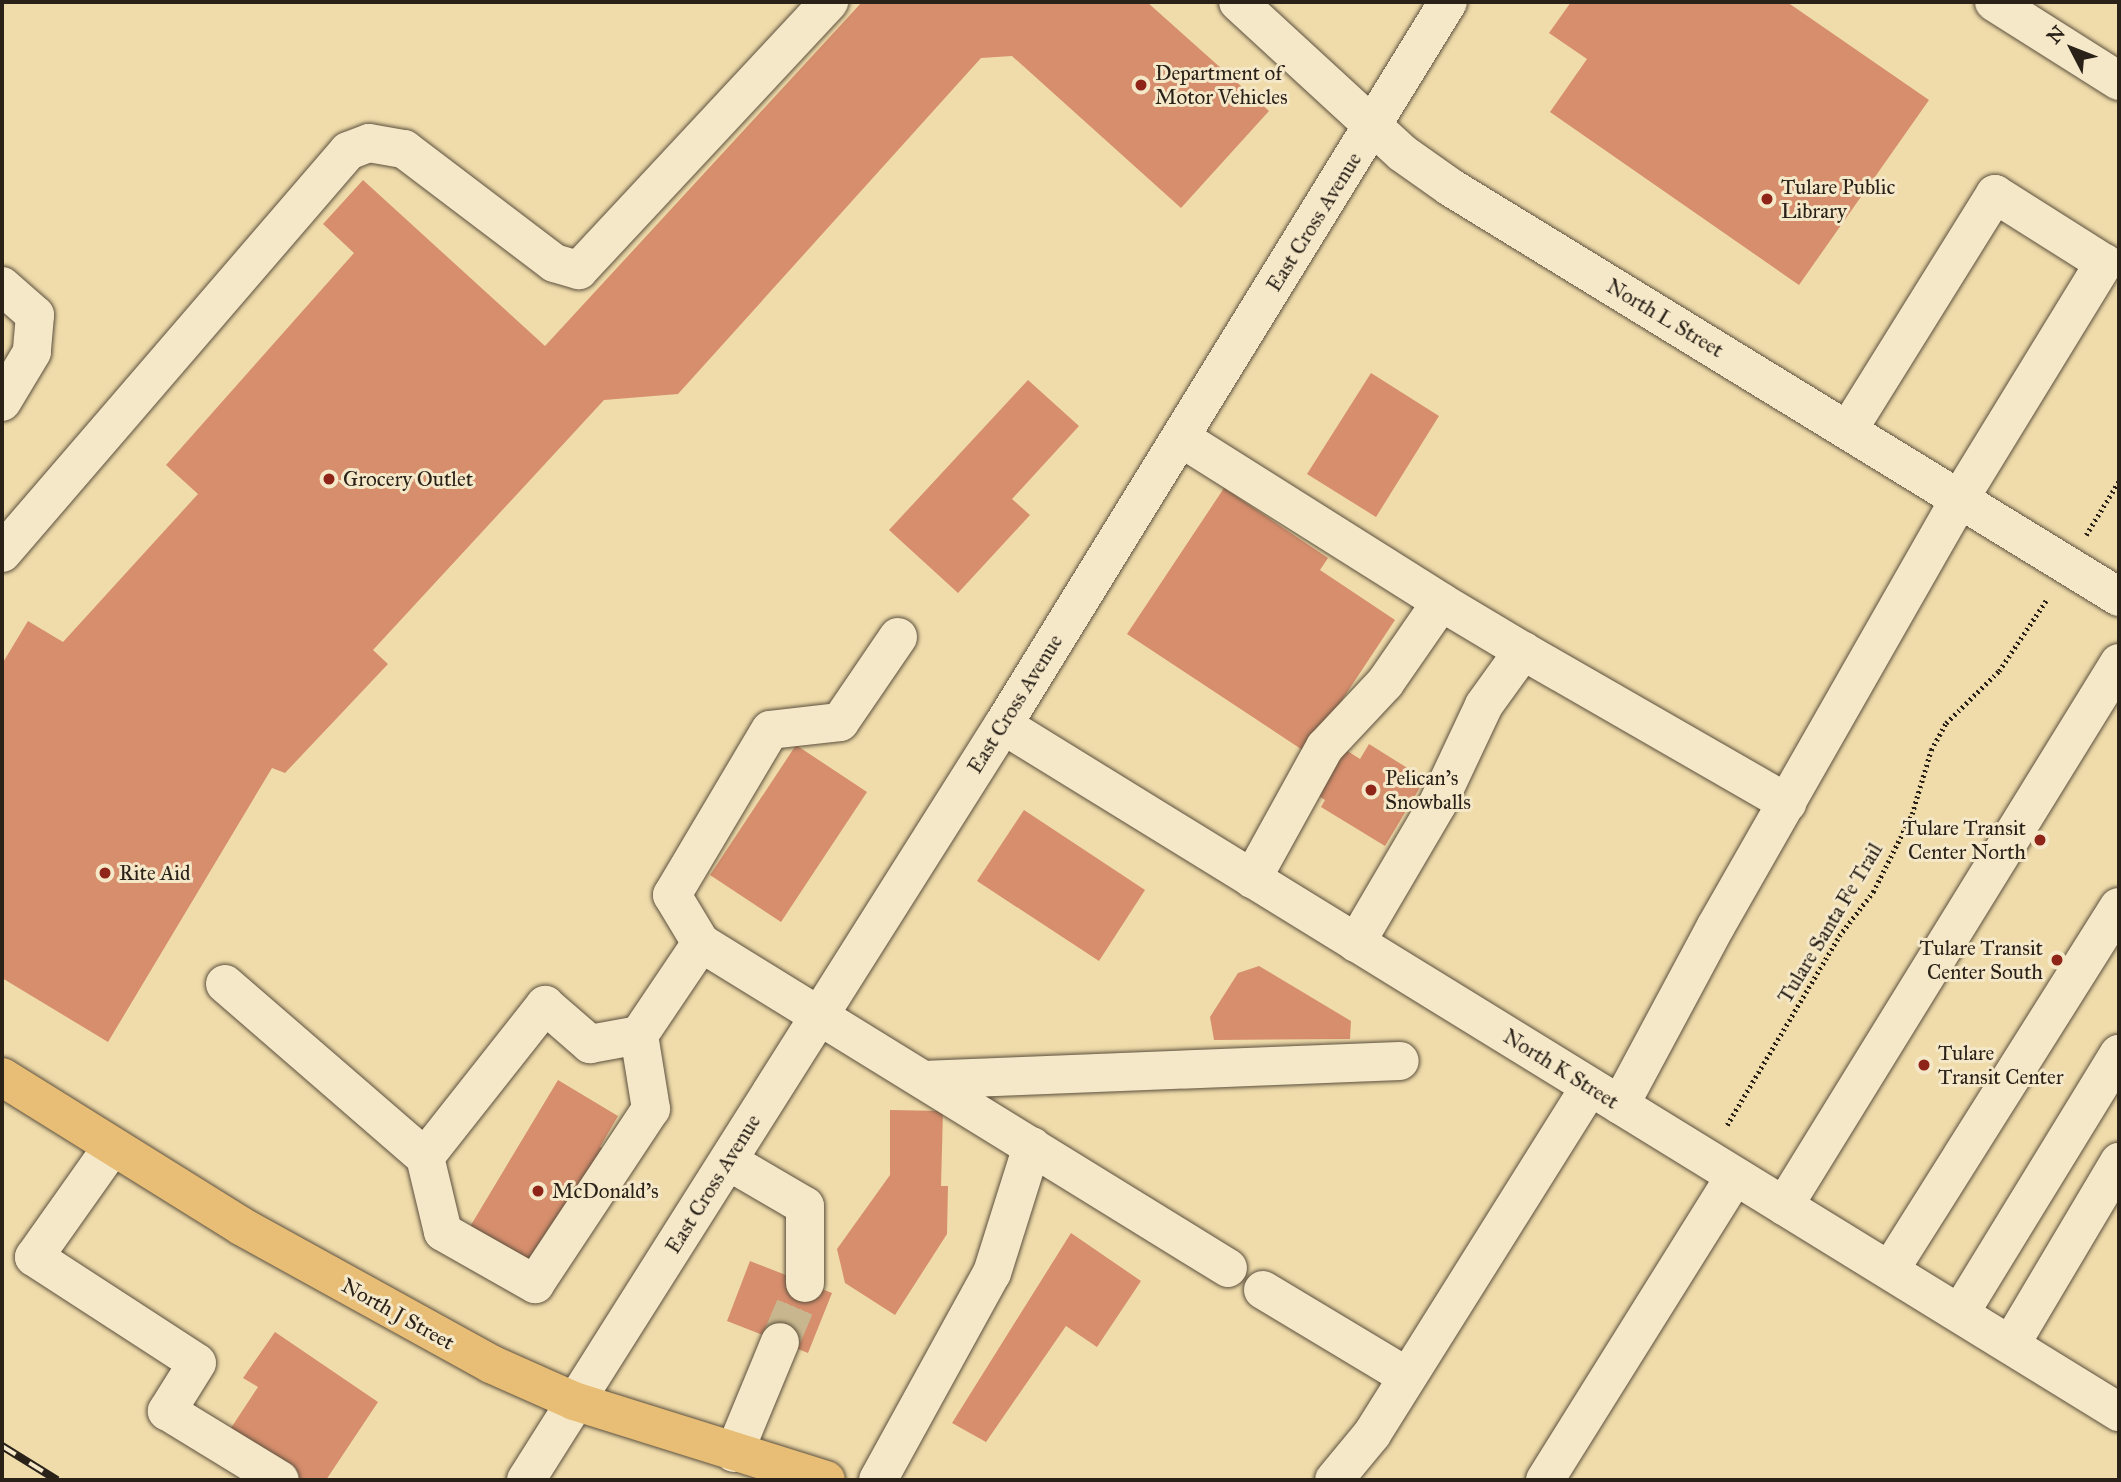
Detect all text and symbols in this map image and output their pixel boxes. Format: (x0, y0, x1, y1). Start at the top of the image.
north arrow (2037, 14, 2107, 84)
text: N (2042, 21, 2070, 48)
place label: Department of Motor Vehicles (1155, 60, 1288, 110)
marker: Department of Motor Vehicles (1133, 77, 1149, 93)
street label: East Cross Avenue (1261, 148, 1367, 296)
place label: Tulare Public Library (1781, 174, 1895, 224)
marker: Tulare Public Library (1759, 191, 1775, 207)
street label: North L Street (1602, 273, 1728, 363)
place label: Grocery Outlet (343, 466, 473, 492)
marker: Grocery Outlet (321, 471, 337, 487)
street label: East Cross Avenue (962, 630, 1068, 778)
place label: Pelican's Snowballs (1385, 765, 1471, 815)
marker: Pelican's Snowballs (1363, 782, 1379, 798)
place label: Tulare Transit Center North (1902, 815, 2026, 865)
marker: Tulare Transit Center North (2032, 832, 2048, 848)
street label: Tulare Santa Fe Trail (1772, 838, 1888, 1008)
place label: Rite Aid (119, 860, 191, 886)
marker: Rite Aid (97, 865, 113, 881)
place label: Tulare Transit Center South (1919, 935, 2043, 985)
marker: Tulare Transit Center South (2049, 952, 2065, 968)
street label: North K Street (1499, 1024, 1623, 1114)
place label: Tulare Transit Center (1938, 1040, 2064, 1090)
marker: Tulare Transit Center (1916, 1057, 1932, 1073)
street label: East Cross Avenue (660, 1110, 766, 1258)
place label: McDonald's (552, 1178, 659, 1204)
marker: McDonald's (530, 1183, 546, 1199)
street label: North J Street (337, 1273, 459, 1355)

